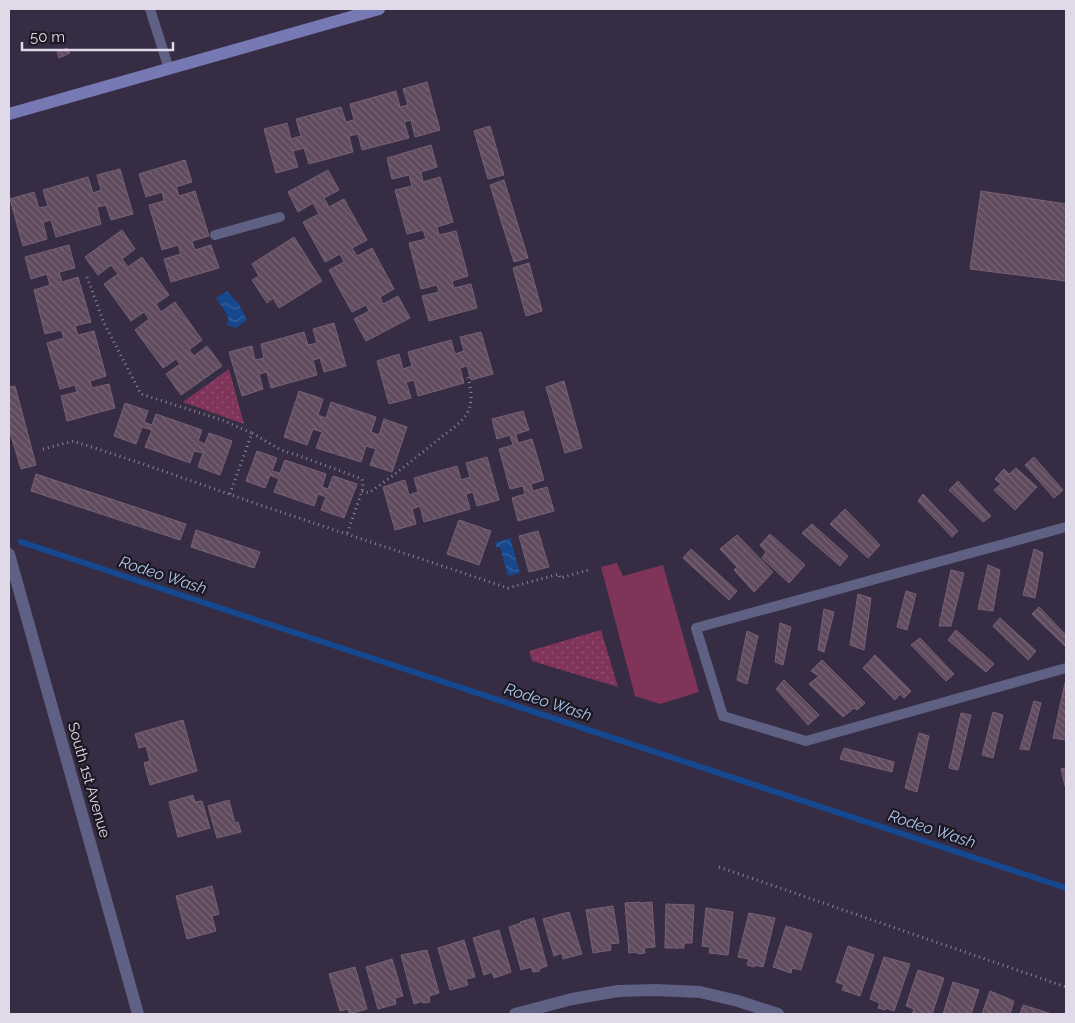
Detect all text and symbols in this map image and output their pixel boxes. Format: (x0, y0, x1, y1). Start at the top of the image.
scale bar (22, 20, 174, 52)
text: 50 m (30, 28, 65, 46)
water label: Rodeo Wash (117, 552, 209, 598)
water label: Rodeo Wash (502, 679, 594, 725)
street label: South 1st Avenue (64, 720, 114, 840)
water label: Rodeo Wash (886, 806, 978, 852)

